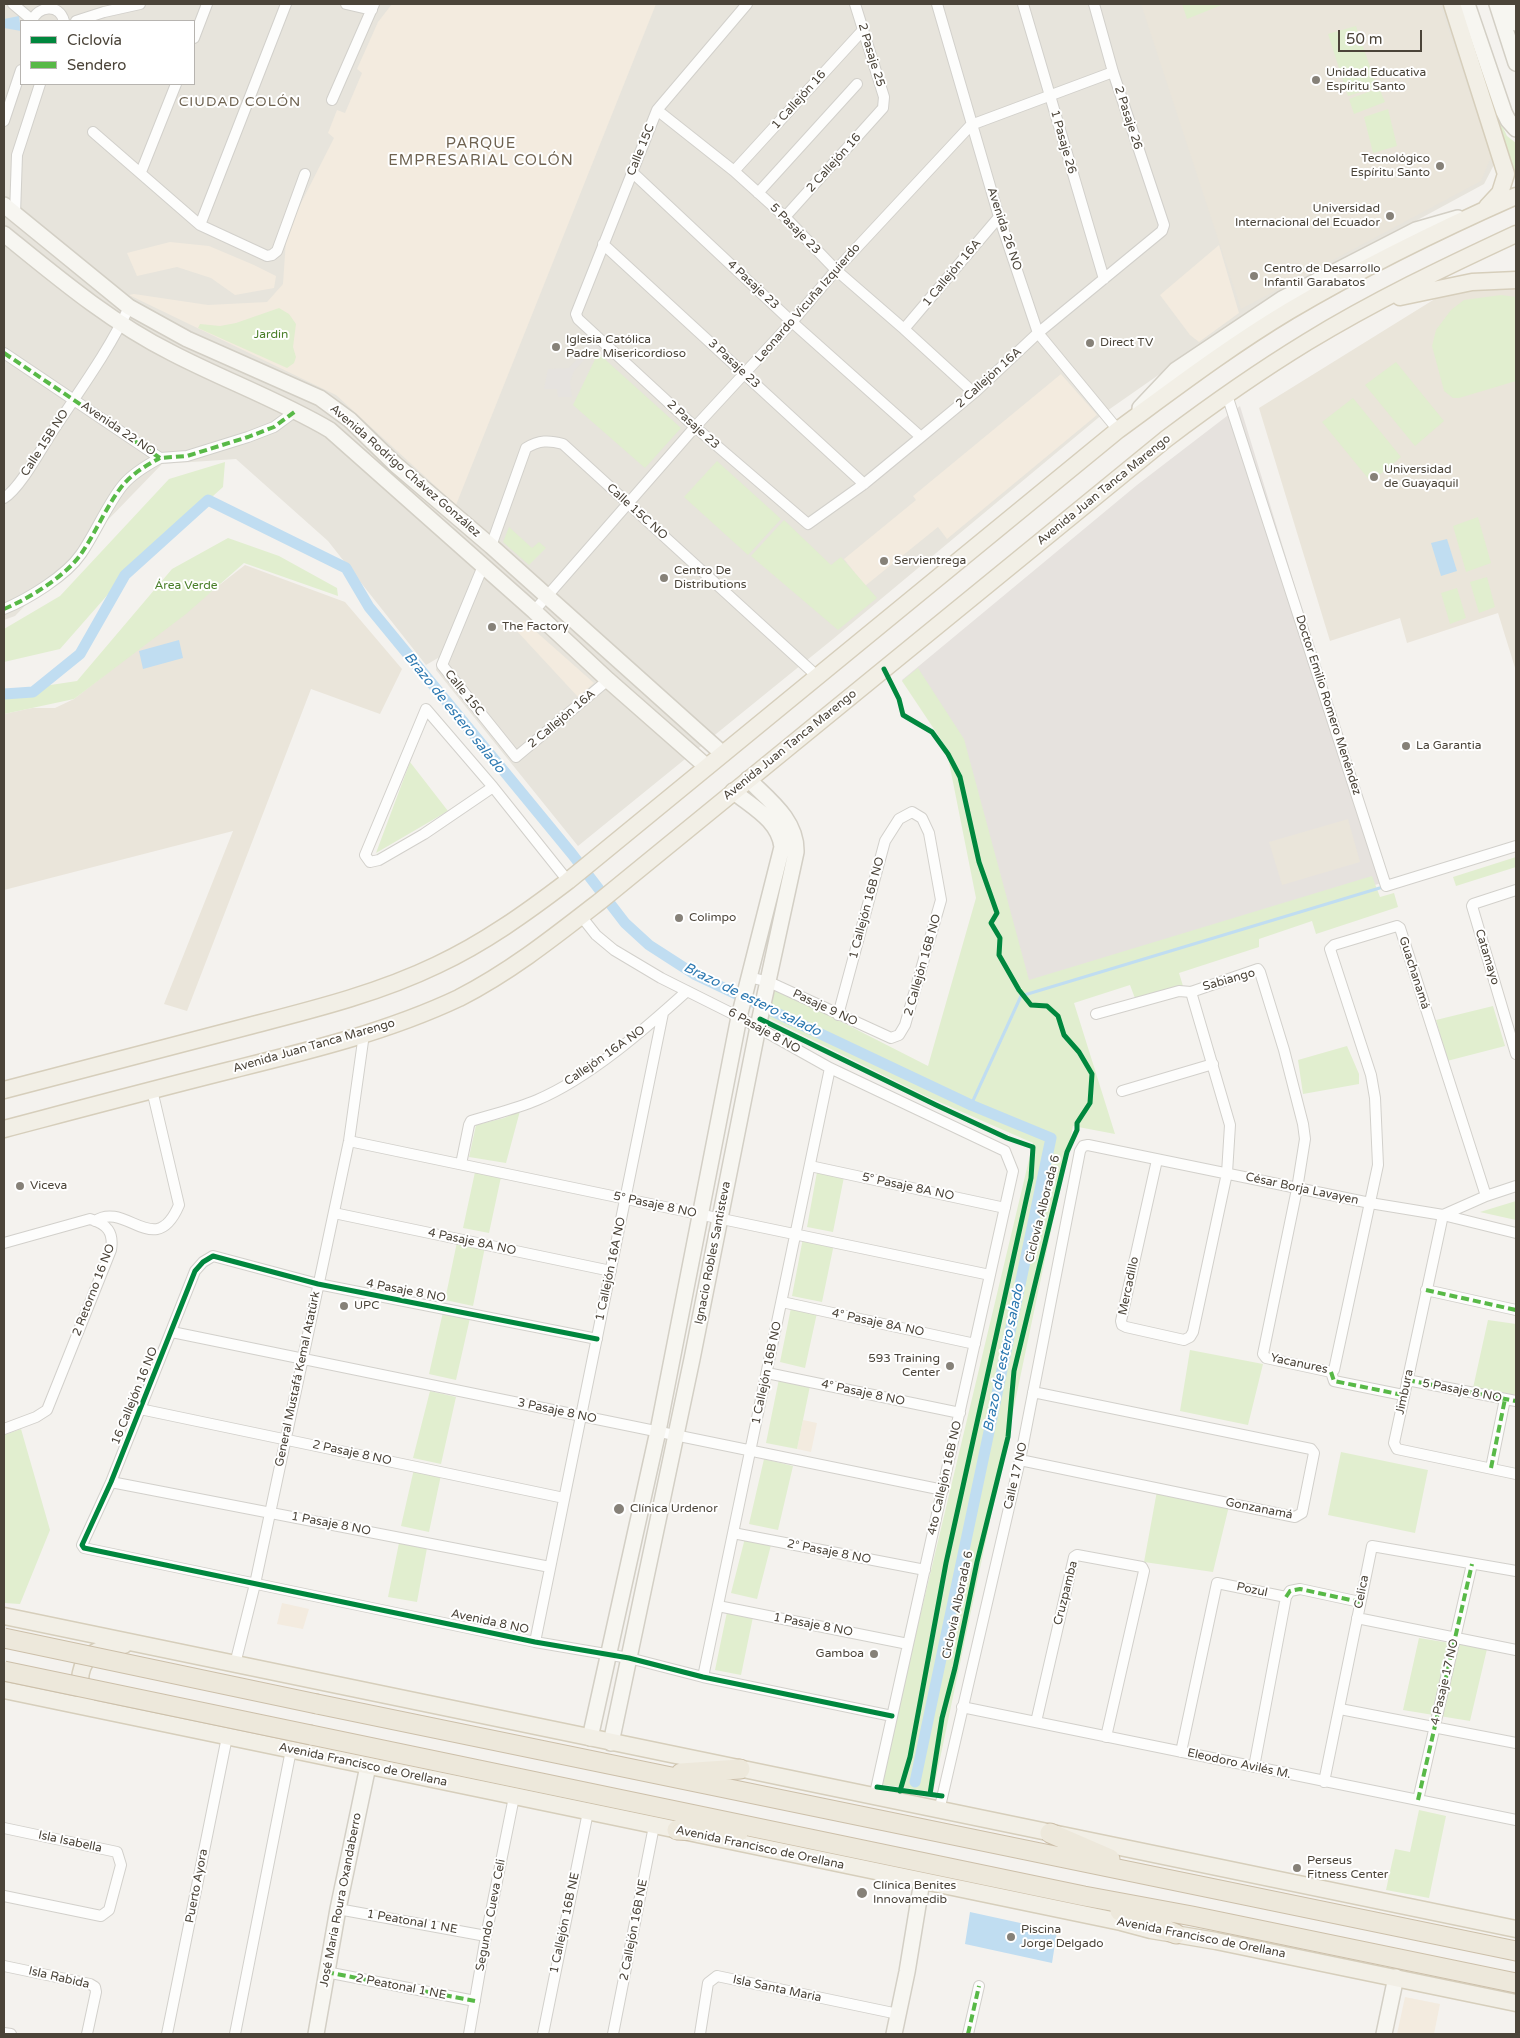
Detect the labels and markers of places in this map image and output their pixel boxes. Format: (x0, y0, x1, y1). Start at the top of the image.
place label: Unidad Educativa Espíritu Santo (1326, 66, 1426, 94)
marker: Unidad Educativa Espíritu Santo (1310, 74, 1322, 86)
place label: Tecnológico Espíritu Santo (1350, 152, 1430, 180)
marker: Tecnológico Espíritu Santo (1434, 160, 1446, 172)
place label: Universidad Internacional del Ecuador (1235, 202, 1380, 230)
marker: Universidad Internacional del Ecuador (1384, 210, 1396, 222)
place label: Centro de Desarrollo Infantil Garabatos (1264, 262, 1381, 290)
marker: Centro de Desarrollo Infantil Garabatos (1248, 270, 1260, 282)
place label: Iglesia Católica Padre Misericordioso (566, 333, 686, 361)
place label: Direct TV (1100, 336, 1153, 350)
marker: Direct TV (1084, 337, 1096, 349)
marker: Iglesia Católica Padre Misericordioso (550, 341, 562, 353)
place label: Universidad de Guayaquil (1384, 463, 1458, 491)
marker: Universidad de Guayaquil (1368, 471, 1380, 483)
place label: Servientrega (894, 554, 966, 568)
marker: Servientrega (878, 555, 890, 567)
place label: Centro De Distributions (674, 564, 747, 592)
marker: Centro De Distributions (658, 572, 670, 584)
place label: The Factory (502, 620, 569, 634)
marker: The Factory (486, 621, 498, 633)
place label: La Garantia (1416, 739, 1481, 753)
marker: La Garantia (1400, 740, 1412, 752)
place label: Colimpo (689, 911, 736, 925)
marker: Colimpo (673, 912, 685, 924)
place label: Viceva (30, 1179, 67, 1193)
marker: Viceva (14, 1180, 26, 1192)
place label: UPC (354, 1299, 379, 1313)
marker: UPC (338, 1300, 350, 1312)
place label: 593 Training Center (868, 1352, 940, 1380)
marker: 593 Training Center (944, 1360, 956, 1372)
marker: Clínica Urdenor (612, 1502, 626, 1516)
place label: Clínica Urdenor (630, 1502, 718, 1516)
place label: Gamboa (816, 1647, 864, 1661)
marker: Gamboa (868, 1648, 880, 1660)
place label: Perseus Fitness Center (1307, 1854, 1388, 1882)
marker: Perseus Fitness Center (1291, 1862, 1303, 1874)
place label: Clínica Benites Innovamedib (873, 1879, 956, 1907)
marker: Clínica Benites Innovamedib (855, 1886, 869, 1900)
place label: Piscina Jorge Delgado (1021, 1923, 1104, 1951)
marker: Piscina Jorge Delgado (1005, 1931, 1017, 1943)

